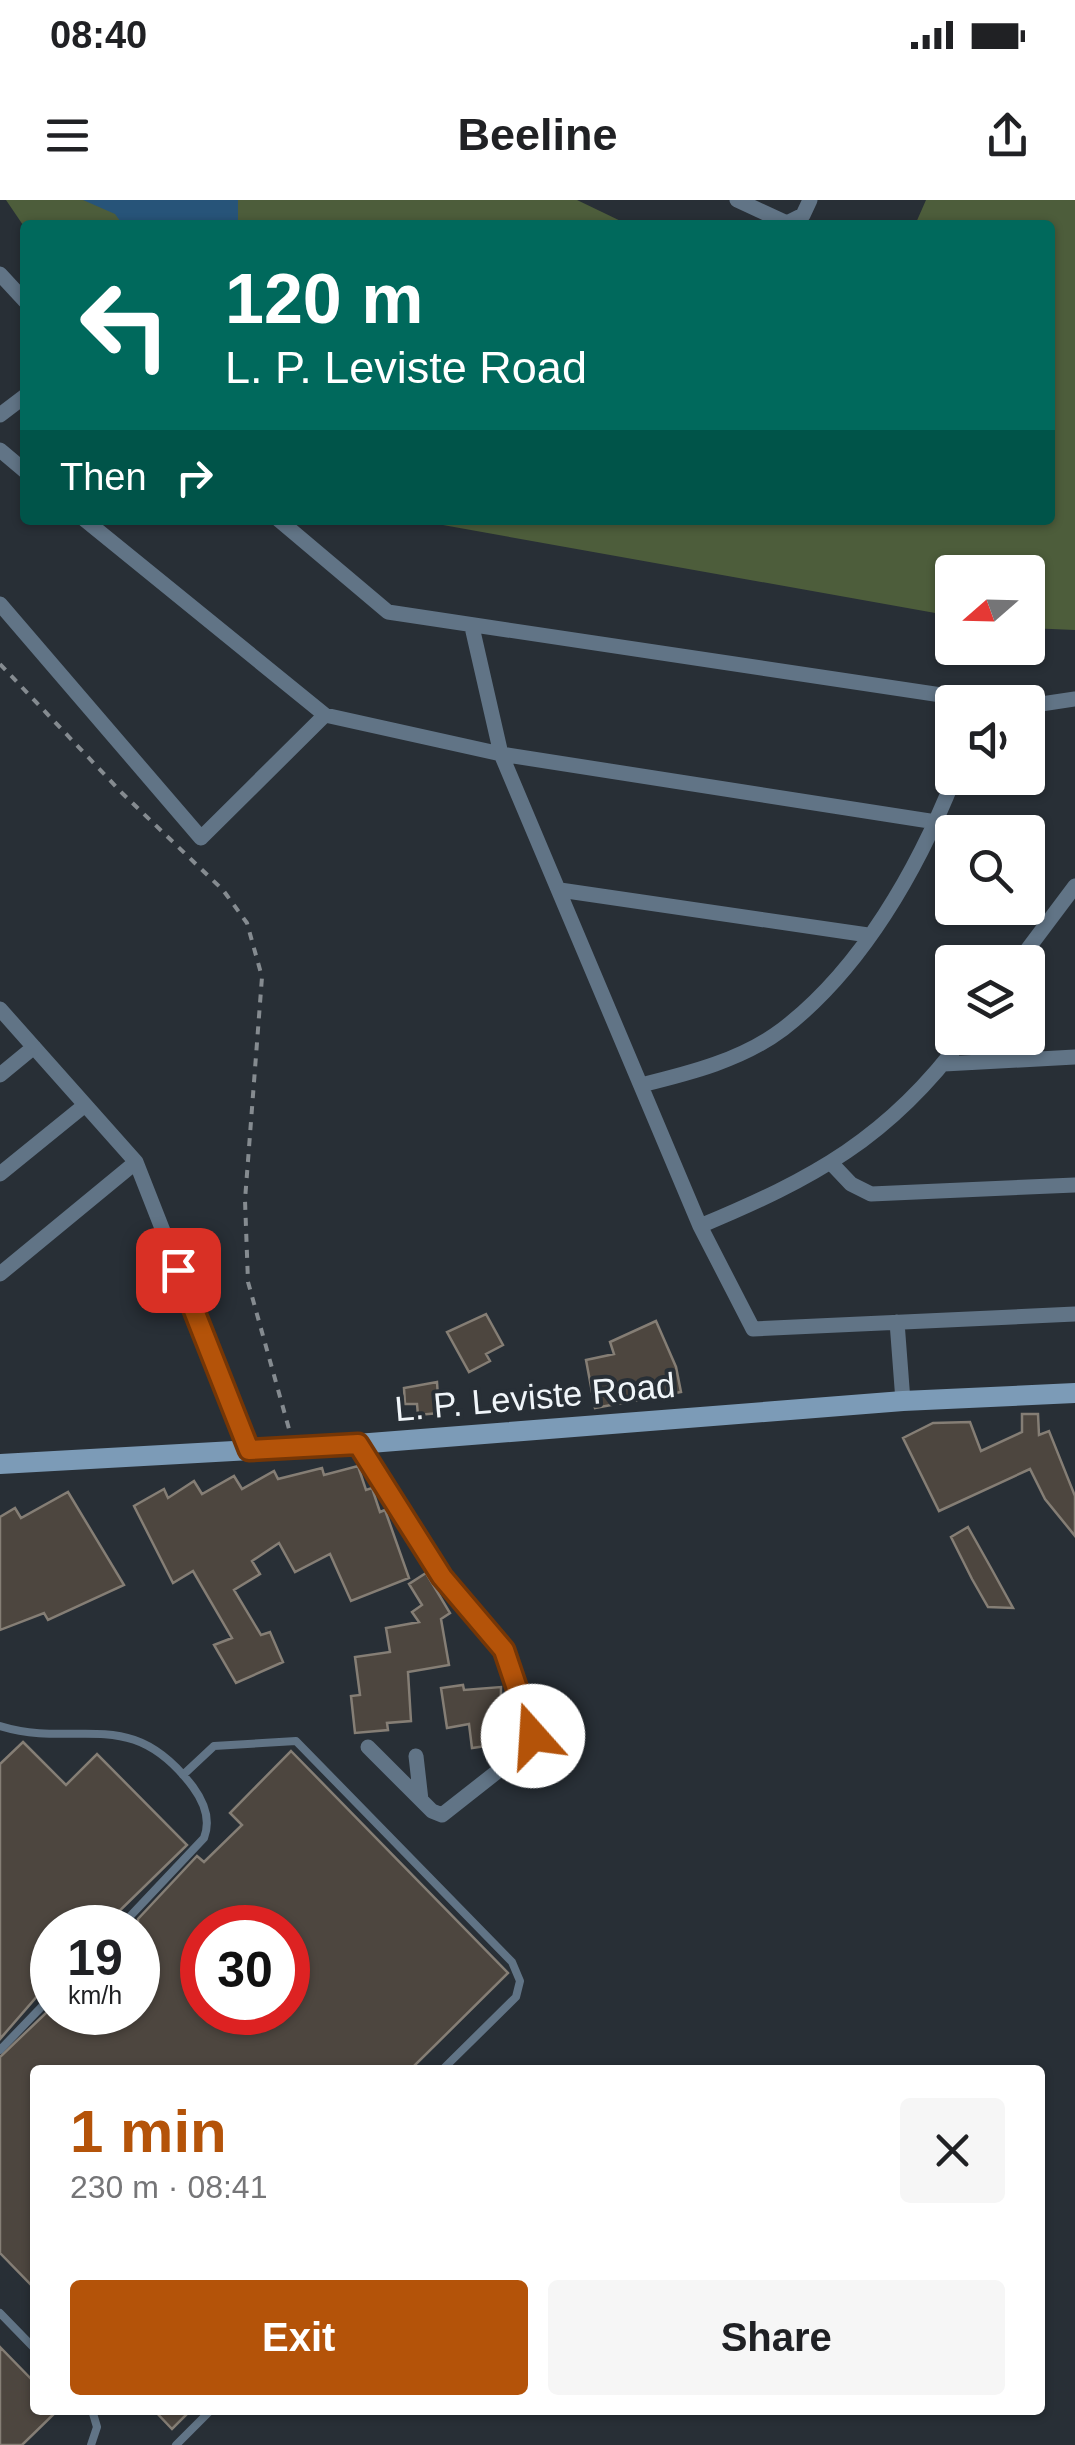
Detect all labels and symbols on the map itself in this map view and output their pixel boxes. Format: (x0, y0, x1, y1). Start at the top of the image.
north arrow (935, 555, 1045, 665)
pin (136, 1228, 221, 1313)
street label: L. P. Leviste Road (393, 1365, 677, 1428)
position arrow (481, 1684, 585, 1788)
speed limit sign: 30 (180, 1905, 310, 2035)

